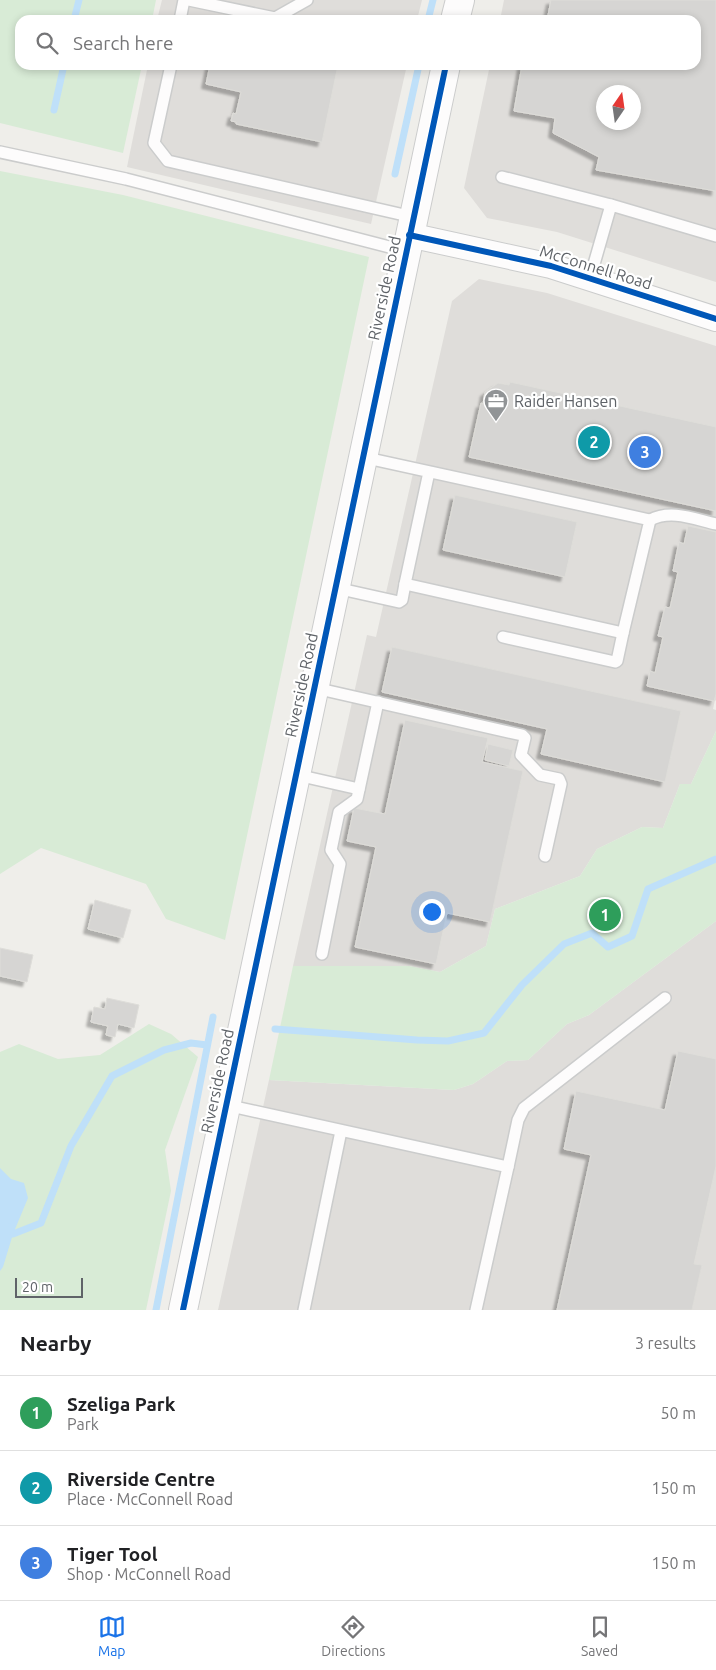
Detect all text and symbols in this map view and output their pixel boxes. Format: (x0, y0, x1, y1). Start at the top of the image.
search box (15, 15, 701, 70)
icon: search (33, 29, 61, 57)
text: Search here (73, 32, 173, 54)
north arrow (596, 85, 641, 130)
street label: Riverside Road (364, 234, 404, 342)
street label: McConnell Road (538, 241, 654, 293)
office icon: Raider Hansen (483, 388, 509, 422)
place label: Raider Hansen (514, 392, 617, 410)
pin: 2 (578, 423, 610, 461)
pin: 3 (629, 433, 661, 471)
street label: Riverside Road (281, 631, 321, 739)
pin: 1 (589, 896, 621, 934)
your location (419, 899, 445, 925)
street label: Riverside Road (197, 1027, 237, 1135)
scale bar (15, 1275, 82, 1298)
text: 20 m (22, 1279, 53, 1295)
text: Nearby (20, 1331, 91, 1355)
text: 3 results (635, 1334, 696, 1352)
text: Szeliga Park (67, 1393, 175, 1415)
text: 1 (31, 1404, 41, 1422)
text: 50 m (660, 1404, 696, 1422)
text: Park (67, 1415, 99, 1433)
text: Riverside Centre (67, 1468, 215, 1490)
text: 2 (31, 1479, 41, 1497)
text: 150 m (651, 1479, 696, 1497)
text: Place · McConnell Road (67, 1490, 233, 1508)
text: Tiger Tool (67, 1543, 157, 1565)
text: 3 (31, 1554, 41, 1572)
text: 150 m (651, 1554, 696, 1572)
text: Shop · McConnell Road (67, 1565, 231, 1583)
tab: Map (98, 1613, 126, 1659)
tab: Directions (321, 1613, 385, 1659)
tab: Saved (581, 1613, 618, 1659)

